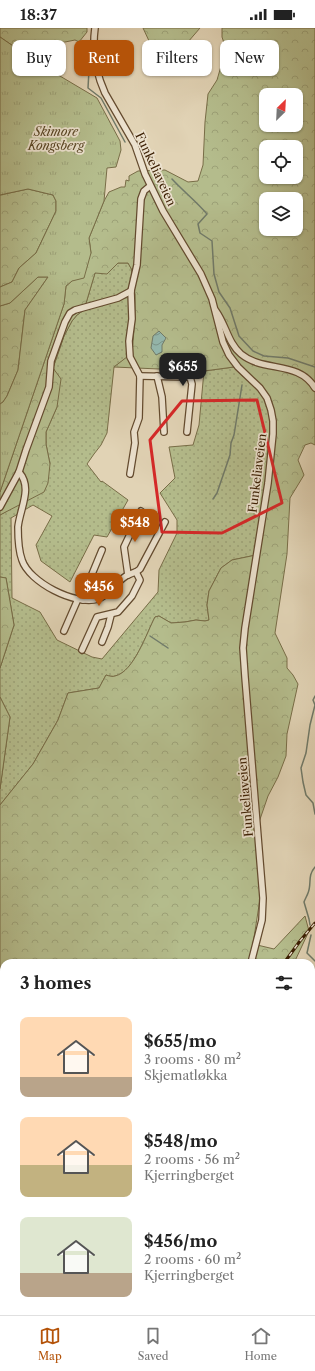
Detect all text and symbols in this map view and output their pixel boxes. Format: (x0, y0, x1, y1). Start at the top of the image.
text: 18:37 (20, 5, 57, 24)
chip: Buy (12, 40, 66, 76)
chip: Rent (74, 40, 134, 76)
chip: Filters (142, 40, 212, 76)
chip: New (220, 40, 279, 76)
north arrow (259, 88, 303, 132)
map controls (259, 88, 303, 236)
park label: Skimore Kongsberg (27, 124, 86, 153)
street label: Funkeliaveien (132, 130, 180, 209)
button: locate (259, 140, 303, 184)
button: layers (259, 192, 303, 236)
pin: $655 (159, 353, 207, 387)
text: $655 (168, 358, 198, 374)
street label: Funkeliaveien (245, 432, 269, 514)
pin: $548 (111, 509, 159, 543)
text: $548 (120, 514, 150, 530)
pin: $456 (75, 573, 123, 607)
text: $456 (84, 578, 114, 594)
street label: Funkeliaveien (234, 756, 256, 837)
icon: filters (273, 972, 295, 994)
text: 3 homes (20, 973, 91, 993)
text: $655/mo (144, 1031, 217, 1051)
icon: home (52, 1033, 100, 1081)
text: 3 rooms · 80 m² (144, 1051, 241, 1067)
text: Skjematløkka (144, 1067, 227, 1083)
text: $548/mo (144, 1131, 218, 1151)
icon: home (52, 1133, 100, 1181)
text: 2 rooms · 56 m² (144, 1151, 240, 1167)
text: Kjerringberget (144, 1167, 234, 1183)
text: $456/mo (144, 1231, 217, 1251)
icon: home (52, 1233, 100, 1281)
text: 2 rooms · 60 m² (144, 1251, 241, 1267)
text: Kjerringberget (144, 1267, 234, 1283)
tab: Map (38, 1325, 62, 1363)
tab: Saved (138, 1325, 168, 1363)
tab: Home (245, 1325, 277, 1363)

